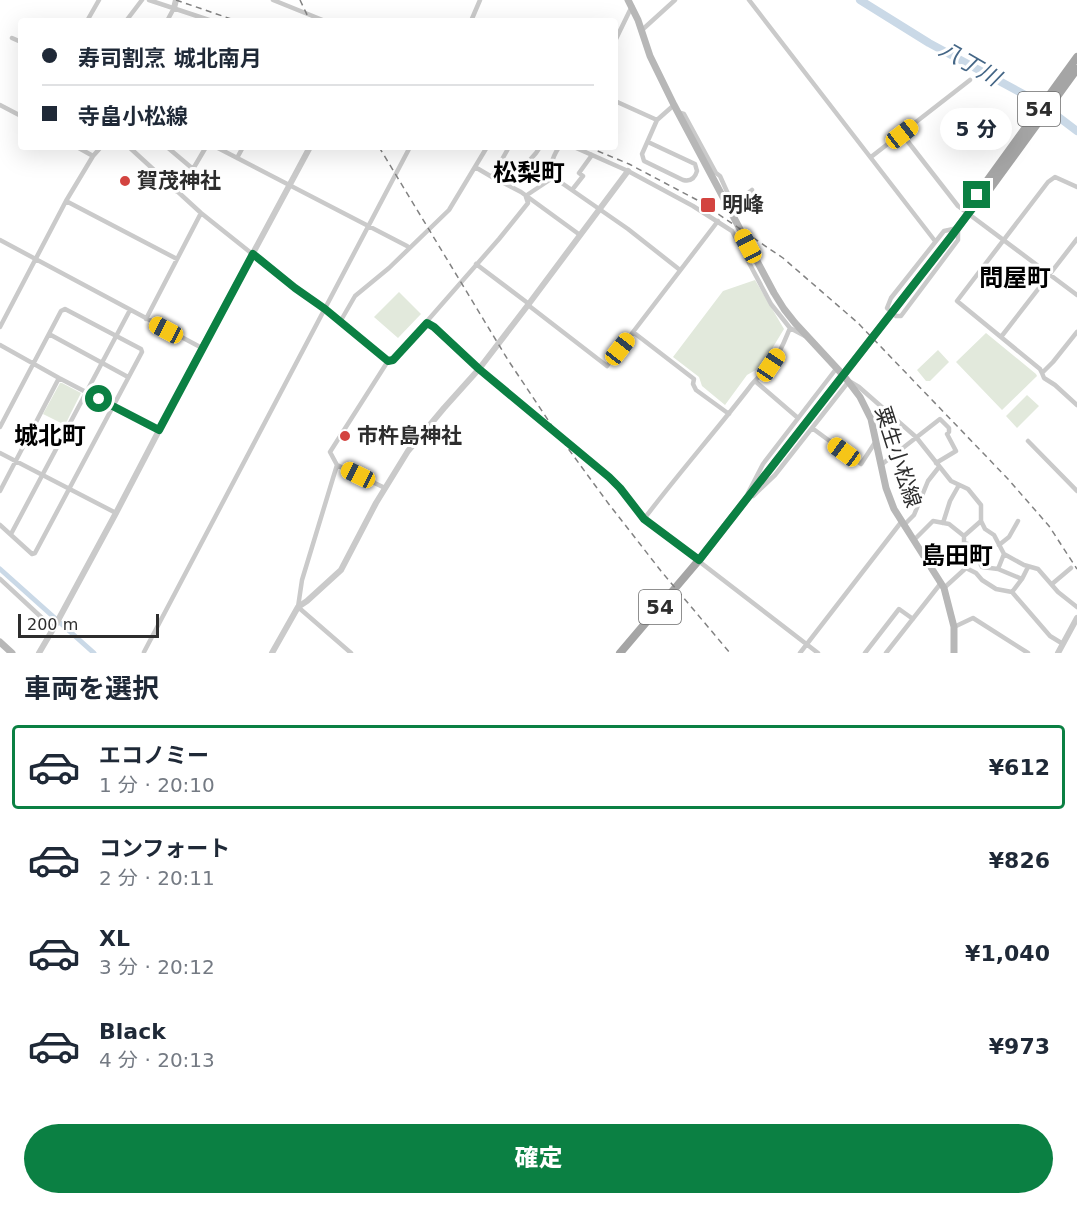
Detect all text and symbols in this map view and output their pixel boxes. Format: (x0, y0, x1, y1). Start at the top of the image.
water label: 八丁川 (935, 36, 1006, 92)
text: 寿司割烹 城北南月 (78, 46, 262, 71)
road number: 54 (1018, 92, 1060, 126)
text: 寺畠小松線 (78, 104, 188, 129)
callout: 5 分 (941, 108, 1013, 150)
car (882, 116, 922, 152)
text: 5 分 (956, 117, 996, 141)
district label: 松梨町 (493, 159, 565, 187)
place label: 賀茂神社 (137, 169, 221, 193)
marker: 賀茂神社 (118, 174, 132, 188)
route end (963, 181, 990, 208)
place label: 明峰 (722, 193, 764, 217)
marker: 明峰 (699, 196, 717, 214)
car (732, 226, 764, 266)
district label: 問屋町 (979, 264, 1051, 292)
car (146, 314, 186, 346)
car (602, 329, 638, 369)
car (753, 345, 789, 385)
route start (85, 385, 112, 412)
street label: 粟生小松線 (870, 403, 926, 511)
district label: 城北町 (14, 422, 86, 450)
place label: 市杵島神社 (357, 424, 462, 448)
marker: 市杵島神社 (338, 429, 352, 443)
car (824, 434, 864, 470)
car (338, 459, 378, 491)
district label: 島田町 (921, 542, 993, 570)
road number: 54 (639, 590, 681, 624)
scale bar (18, 611, 159, 638)
text: 200 m (27, 615, 78, 634)
text: 車両を選択 (24, 673, 159, 704)
icon: car (27, 740, 81, 794)
text: エコノミー (99, 743, 209, 768)
text: ¥612 (989, 755, 1050, 780)
text: 1 分 · 20:10 (99, 773, 215, 797)
icon: car (27, 833, 81, 887)
text: コンフォート (99, 836, 230, 861)
text: ¥826 (989, 848, 1050, 873)
text: 2 分 · 20:11 (99, 866, 215, 890)
icon: car (27, 926, 81, 980)
text: XL (99, 926, 130, 951)
text: ¥1,040 (965, 941, 1050, 966)
text: 3 分 · 20:12 (99, 955, 215, 979)
icon: car (27, 1019, 81, 1073)
text: Black (99, 1019, 166, 1044)
text: ¥973 (989, 1034, 1050, 1059)
text: 4 分 · 20:13 (99, 1048, 215, 1072)
button: 確定 (24, 1124, 1053, 1193)

